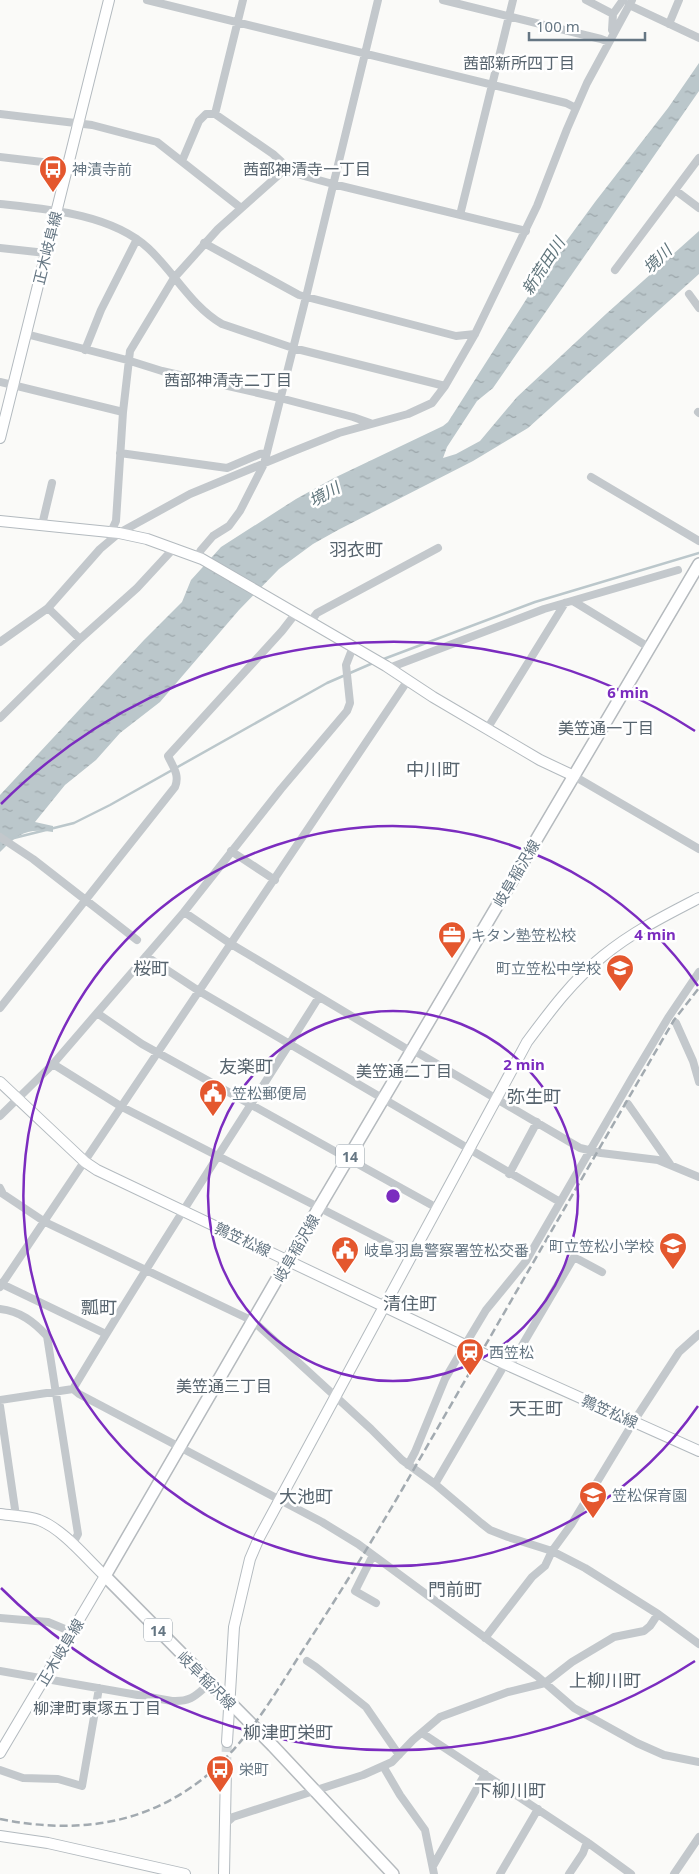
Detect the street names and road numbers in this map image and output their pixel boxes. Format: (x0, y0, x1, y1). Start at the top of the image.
street label: 正木岐阜線 (28, 209, 66, 287)
street label: 岐阜稲沢線 (488, 836, 544, 910)
road number: 14 (336, 1144, 364, 1168)
street label: 岐阜稲沢線 (269, 1211, 323, 1285)
street label: 鶉笠松線 (212, 1217, 274, 1261)
street label: 鶉笠松線 (579, 1390, 641, 1432)
street label: 正木岐阜線 (32, 1615, 88, 1689)
road number: 14 (144, 1618, 172, 1642)
street label: 岐阜稲沢線 (173, 1646, 241, 1714)

